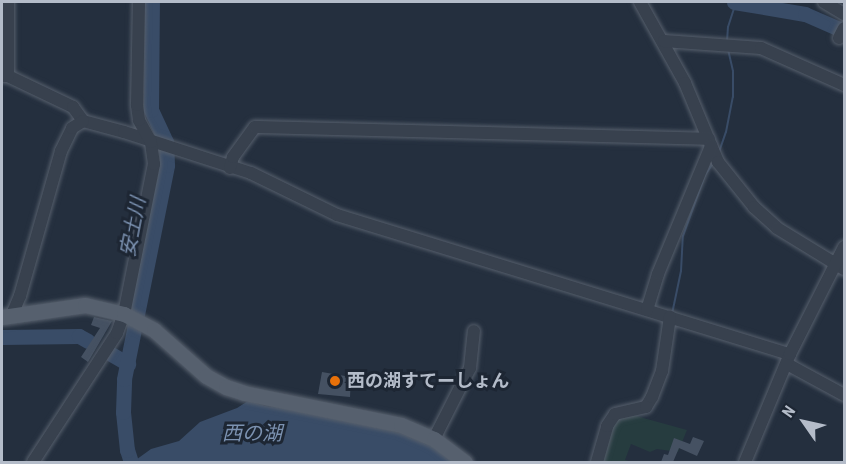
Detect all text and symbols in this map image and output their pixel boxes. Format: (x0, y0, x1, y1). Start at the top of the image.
water label: 安土川 (115, 195, 151, 259)
place label: 西の湖すてーしょん (347, 370, 509, 392)
marker: 西の湖すてーしょん (328, 374, 342, 388)
north arrow (774, 392, 834, 452)
text: N (778, 402, 799, 421)
water label: 西の湖 (222, 421, 282, 445)

